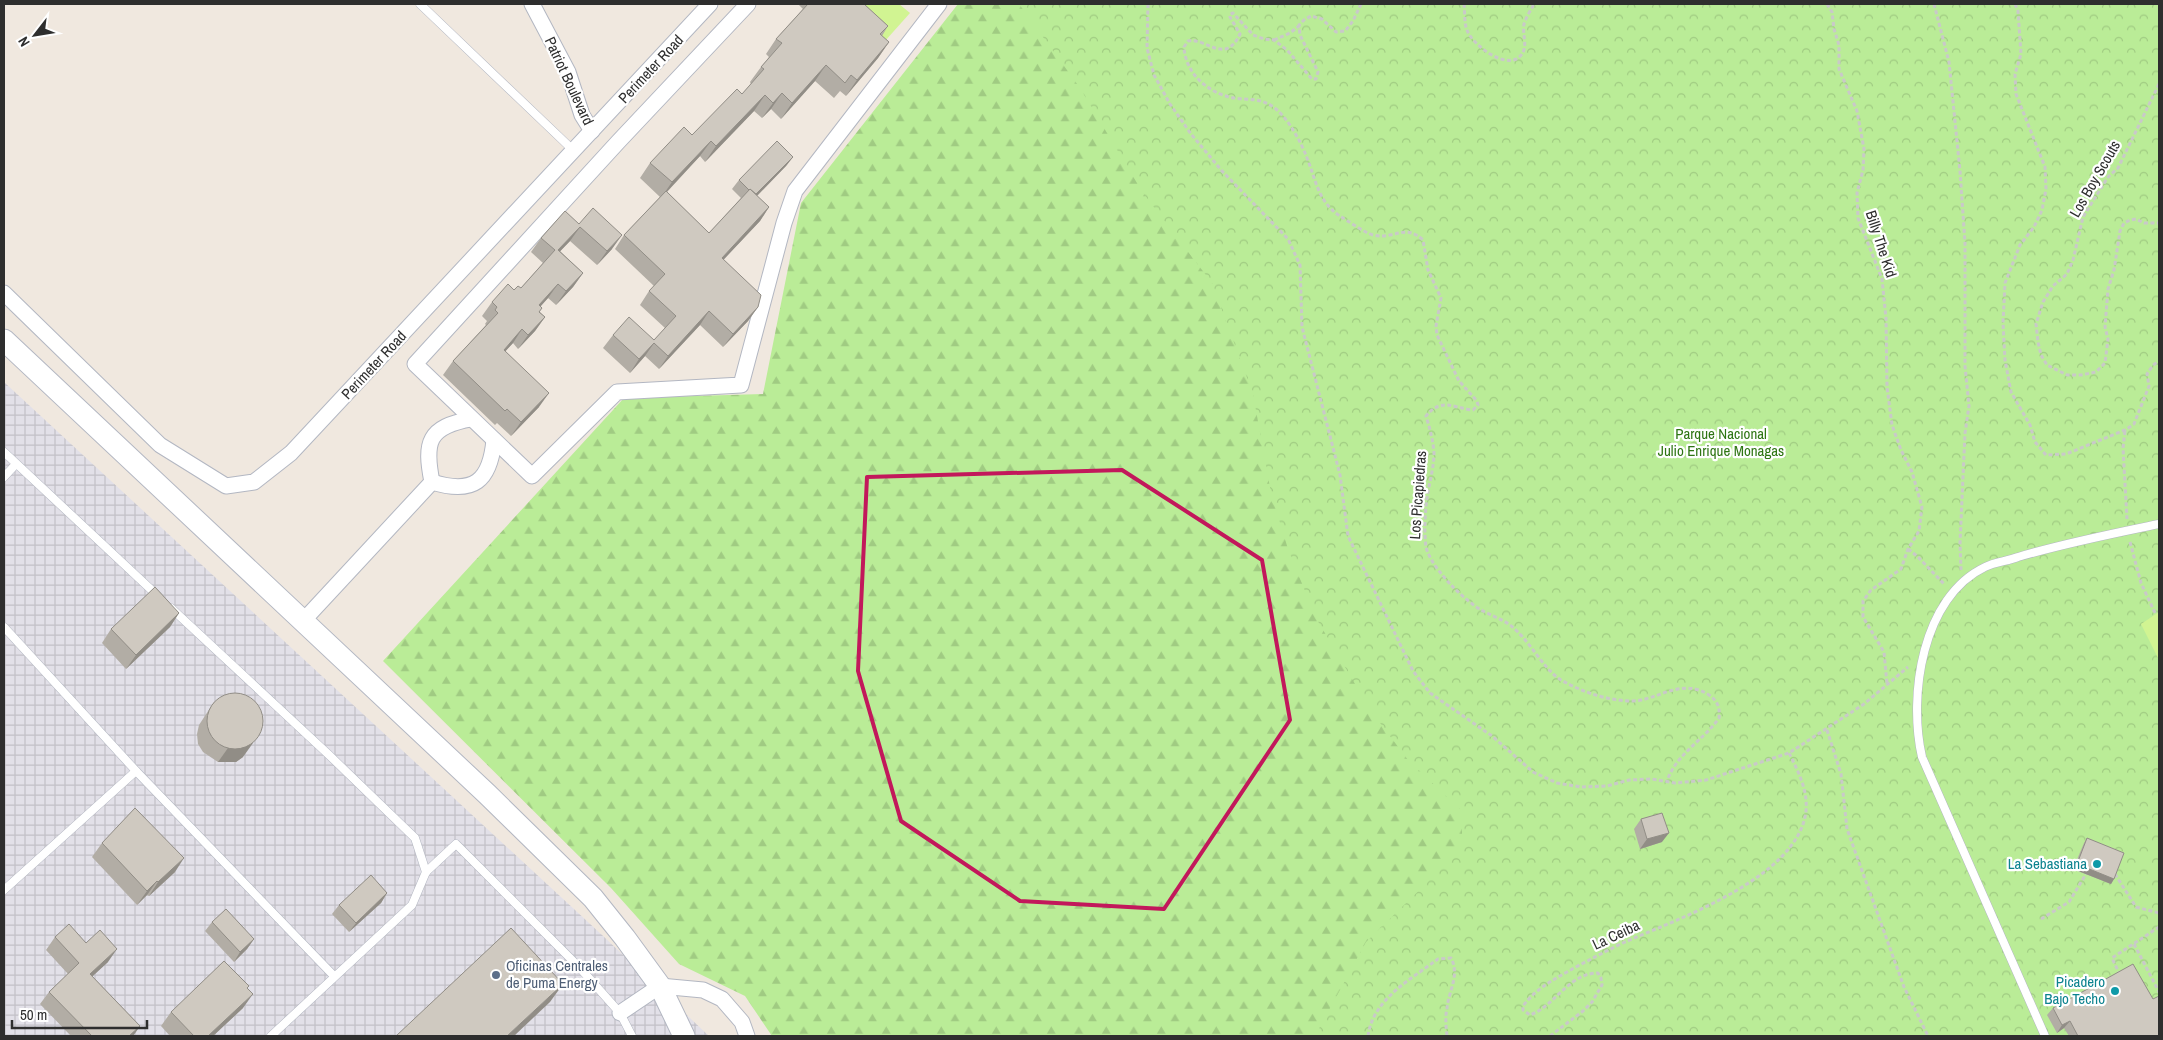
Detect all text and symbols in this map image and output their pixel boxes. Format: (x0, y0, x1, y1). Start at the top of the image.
north arrow (10, 10, 60, 60)
street label: Perimeter Road (613, 30, 688, 108)
street label: Patriot Boulevard (540, 33, 599, 128)
text: N (14, 34, 34, 50)
street label: Los Boy Scouts (2064, 136, 2125, 221)
street label: Billy The Kid (1861, 208, 1902, 280)
street label: Perimeter Road (336, 326, 411, 404)
park label: Parque Nacional Julio Enrique Monagas (1658, 423, 1784, 461)
street label: Los Picapiedras (1404, 450, 1431, 540)
place label: La Sebastiana (2008, 853, 2087, 874)
marker: La Sebastiana (2091, 858, 2103, 870)
street label: La Ceiba (1589, 914, 1643, 955)
place label: Oficinas Centrales de Puma Energy (506, 955, 608, 993)
marker: Oficinas Centrales de Puma Energy (490, 969, 502, 981)
place label: Picadero Bajo Techo (2044, 971, 2105, 1009)
marker: Picadero Bajo Techo (2109, 985, 2121, 997)
scale bar (12, 998, 148, 1030)
text: 50 m (20, 1004, 47, 1025)

